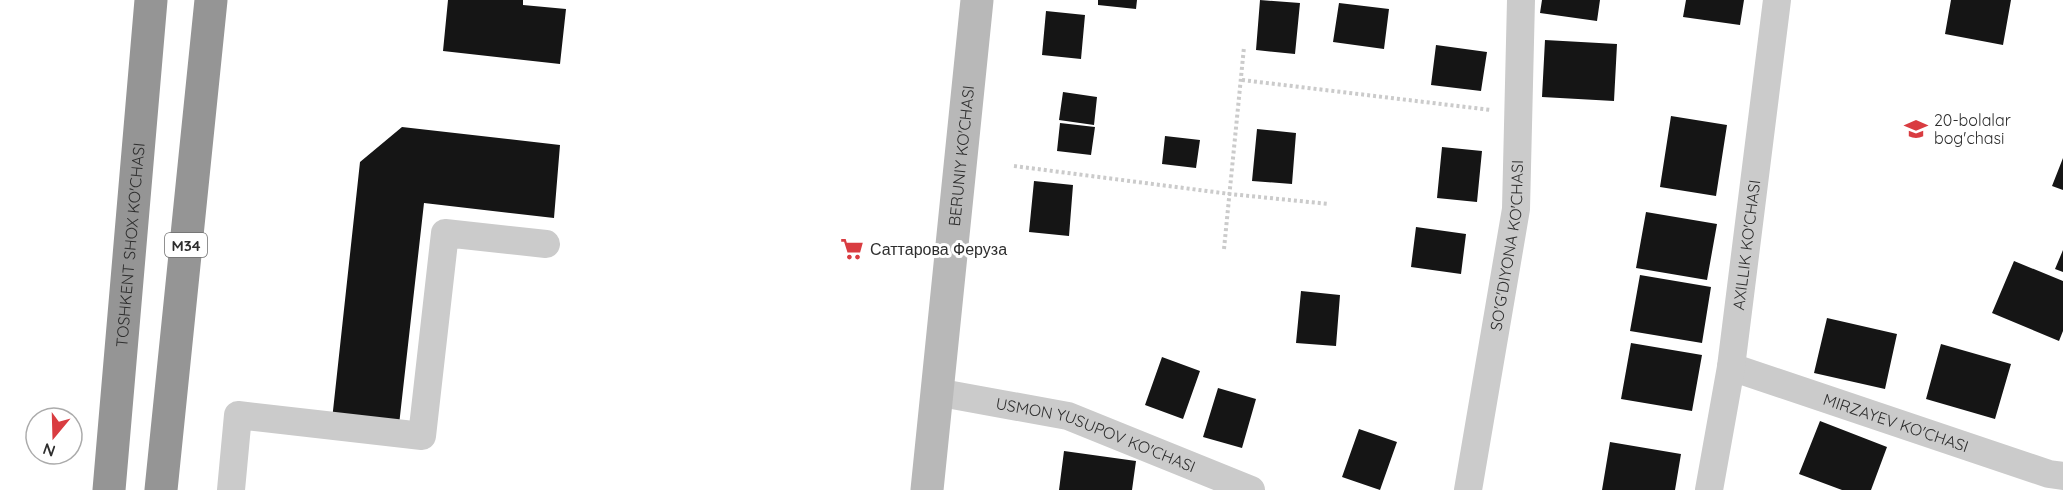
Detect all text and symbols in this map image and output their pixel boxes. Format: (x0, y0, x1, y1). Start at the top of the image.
street label: BERUNIY KO'CHASI (944, 84, 978, 227)
place label: 20-bolalar bog'chasi (1934, 110, 2011, 148)
school or university icon: 20-bolalar bog'chasi (1903, 116, 1929, 142)
street label: TOSHKENT SHOX KO'CHASI (111, 142, 149, 348)
street label: SO'G'DIYONA KO'CHASI (1485, 160, 1527, 332)
street label: AXILLIK KO'CHASI (1728, 178, 1764, 311)
road number: M34 (165, 233, 207, 257)
supermarket icon: Саттарова Феруза (839, 236, 865, 262)
place label: Саттарова Феруза (870, 239, 1007, 259)
street label: MIRZAYEV KO'CHASI (1821, 389, 1971, 456)
street label: USMON YUSUPOV KO'CHASI (994, 393, 1199, 477)
north arrow (24, 406, 84, 466)
text: N (40, 439, 58, 462)

